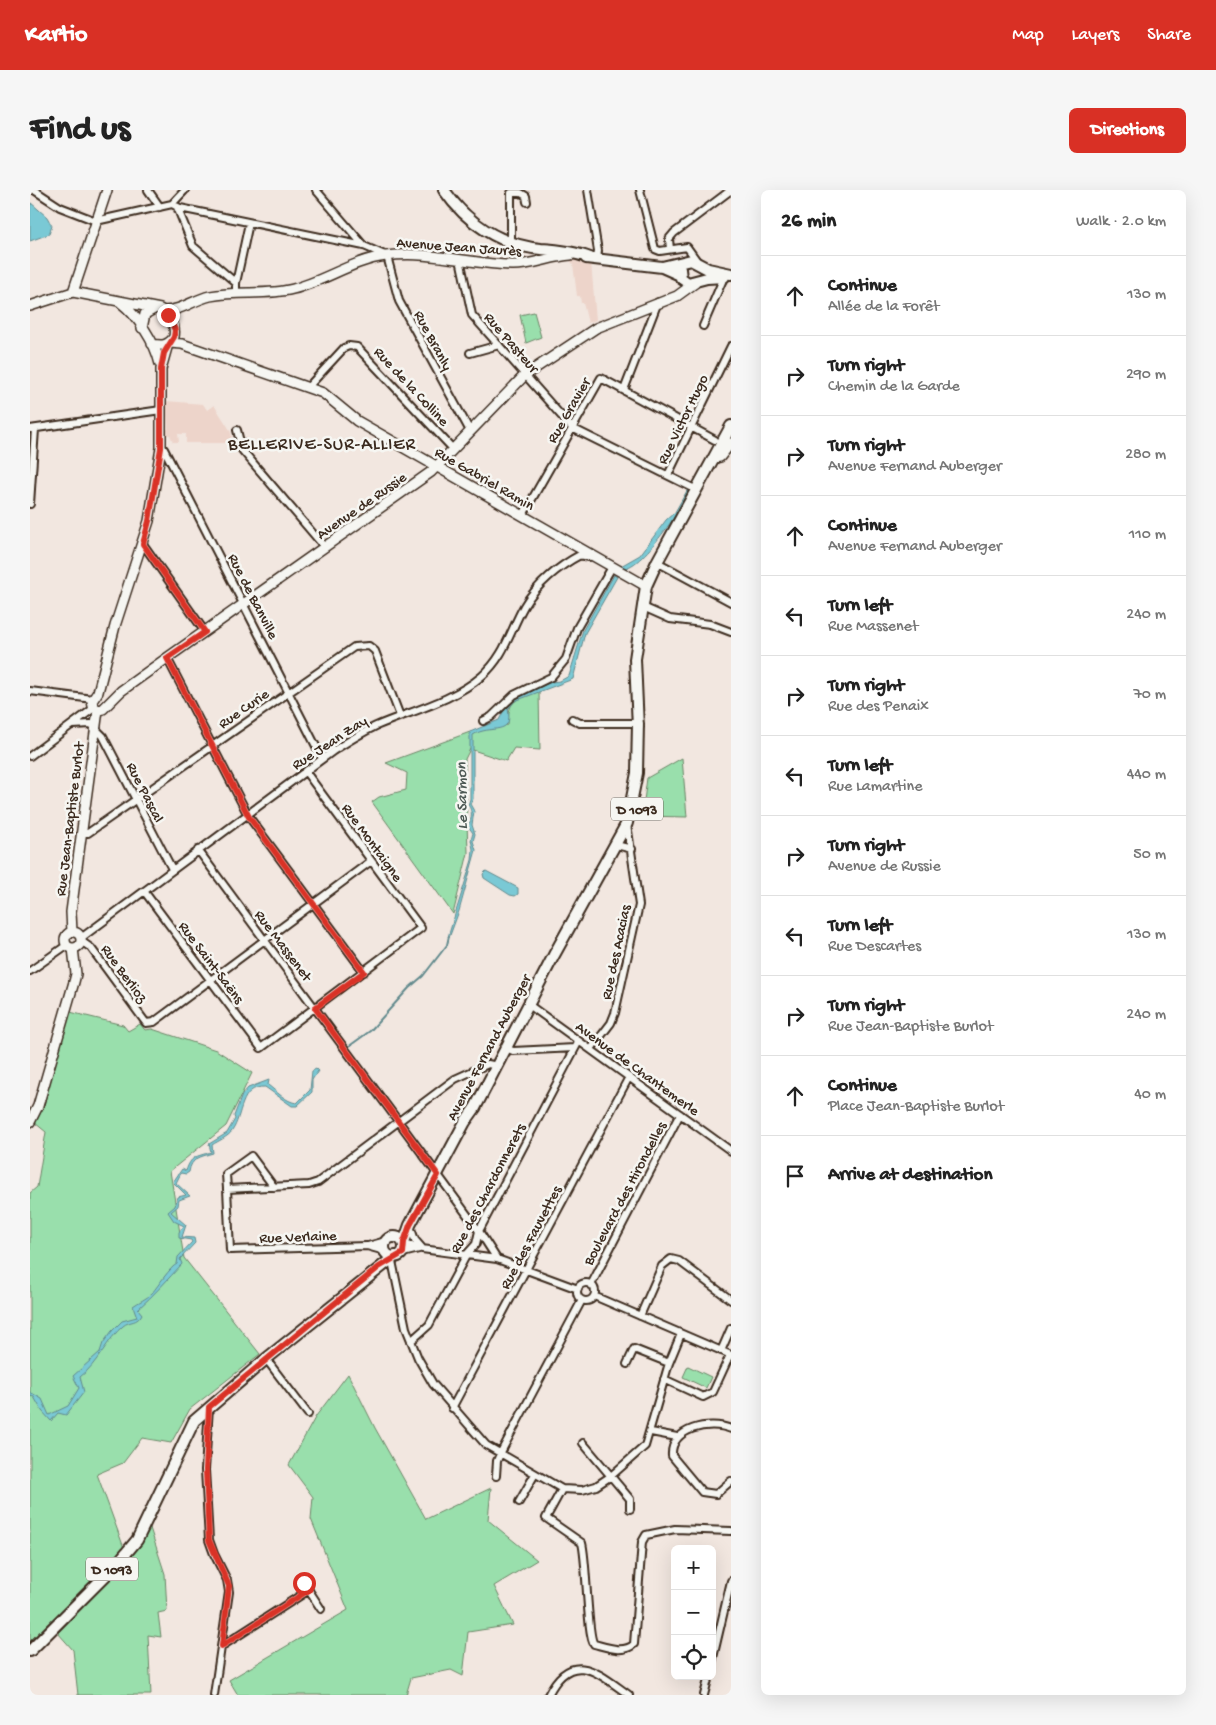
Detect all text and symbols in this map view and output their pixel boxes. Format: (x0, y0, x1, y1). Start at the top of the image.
text: Kartio (25, 21, 88, 50)
text: Map (1012, 25, 1044, 46)
text: Layers (1072, 25, 1119, 46)
text: Share (1147, 25, 1191, 46)
button: Directions (1069, 108, 1186, 153)
text: Find us (30, 110, 130, 151)
text: 26 min (781, 210, 836, 235)
text: Walk · 2.0 km (1076, 213, 1166, 232)
street label: Avenue Jean Jaurès (396, 235, 522, 261)
text: Continue (828, 275, 897, 298)
icon: ahead (781, 282, 809, 310)
text: 130 m (1127, 286, 1166, 305)
text: Allée de la Forêt (828, 298, 939, 317)
route end (157, 304, 180, 327)
street label: Rue Branly (409, 308, 456, 375)
street label: Rue Pasteur (479, 309, 543, 379)
street label: Rue de la Colline (369, 344, 452, 431)
text: Turn right (828, 355, 904, 378)
icon: right (781, 362, 809, 390)
text: 290 m (1126, 366, 1166, 385)
street label: Rue Victor Hugo (654, 372, 713, 468)
street label: Rue Gravier (544, 374, 596, 447)
text: Chemin de la Garde (828, 378, 960, 397)
district label: BELLERIVE-SUR-ALLIER (227, 435, 416, 456)
text: Turn right (828, 435, 904, 458)
icon: right (781, 442, 809, 470)
street label: Rue Gabriel Ramin (431, 444, 537, 516)
text: 280 m (1125, 446, 1166, 465)
text: Avenue Fernand Auberger (828, 458, 1002, 477)
street label: Avenue de Russie (314, 469, 411, 544)
text: Continue (828, 515, 897, 538)
icon: ahead (781, 522, 809, 550)
text: 110 m (1129, 526, 1166, 545)
text: Avenue Fernand Auberger (828, 538, 1002, 557)
street label: Rue de Banville (223, 551, 282, 643)
text: Turn left (828, 595, 892, 618)
icon: left (781, 602, 809, 630)
text: 240 m (1126, 606, 1166, 625)
text: Rue Massenet (828, 618, 918, 637)
text: Turn right (828, 675, 904, 698)
icon: right (781, 682, 809, 710)
street label: Rue Curie (215, 686, 273, 734)
text: 70 m (1133, 686, 1166, 705)
text: Rue des Penaix (828, 698, 929, 717)
street label: Rue Jean Zay (289, 712, 372, 775)
street label: Rue Jean-Baptiste Burlot (53, 739, 90, 897)
text: Turn left (828, 755, 892, 778)
street label: Rue Pascal (121, 760, 167, 826)
water label: Le Sarmon (453, 762, 474, 830)
icon: left (781, 762, 809, 790)
text: 440 m (1127, 766, 1166, 785)
text: Rue Lamartine (828, 778, 922, 797)
road number: D 1093 (611, 798, 663, 820)
street label: Rue Montaigne (337, 800, 406, 886)
text: Turn right (828, 835, 904, 858)
icon: right (781, 842, 809, 870)
text: 50 m (1133, 846, 1166, 865)
text: Avenue de Russie (828, 858, 941, 877)
street label: Rue des Acacias (598, 903, 636, 1001)
street label: Rue Massenet (250, 907, 316, 987)
text: Turn left (828, 915, 892, 938)
street label: Rue Saint-Saëns (174, 919, 247, 1008)
icon: left (781, 922, 809, 950)
text: 130 m (1127, 926, 1166, 945)
text: Rue Descartes (828, 938, 921, 957)
street label: Rue Berlioz (96, 941, 151, 1007)
street label: Avenue Fernand Auberger (444, 970, 537, 1124)
text: Turn right (828, 995, 904, 1018)
icon: right (781, 1002, 809, 1030)
text: 240 m (1126, 1006, 1166, 1025)
text: Rue Jean-Baptiste Burlot (828, 1018, 993, 1037)
street label: Avenue de Chantemerle (571, 1019, 703, 1121)
text: Continue (828, 1075, 897, 1098)
icon: ahead (781, 1082, 809, 1110)
text: 40 m (1134, 1086, 1166, 1105)
text: Place Jean-Baptiste Burlot (828, 1098, 1004, 1117)
street label: Boulevard des Hirondelles (580, 1119, 672, 1270)
street label: Rue des Chardonnerets (447, 1120, 531, 1257)
icon: arrive (781, 1162, 809, 1190)
text: Arrive at destination (828, 1164, 992, 1187)
street label: Rue des Fauvettes (497, 1183, 567, 1293)
street label: Rue Verlaine (259, 1228, 337, 1248)
map controls (671, 1545, 716, 1680)
button: + (671, 1545, 716, 1590)
road number: D 1093 (86, 1558, 138, 1580)
route start (293, 1572, 316, 1595)
button: − (671, 1590, 716, 1635)
button: locate (671, 1635, 716, 1680)

